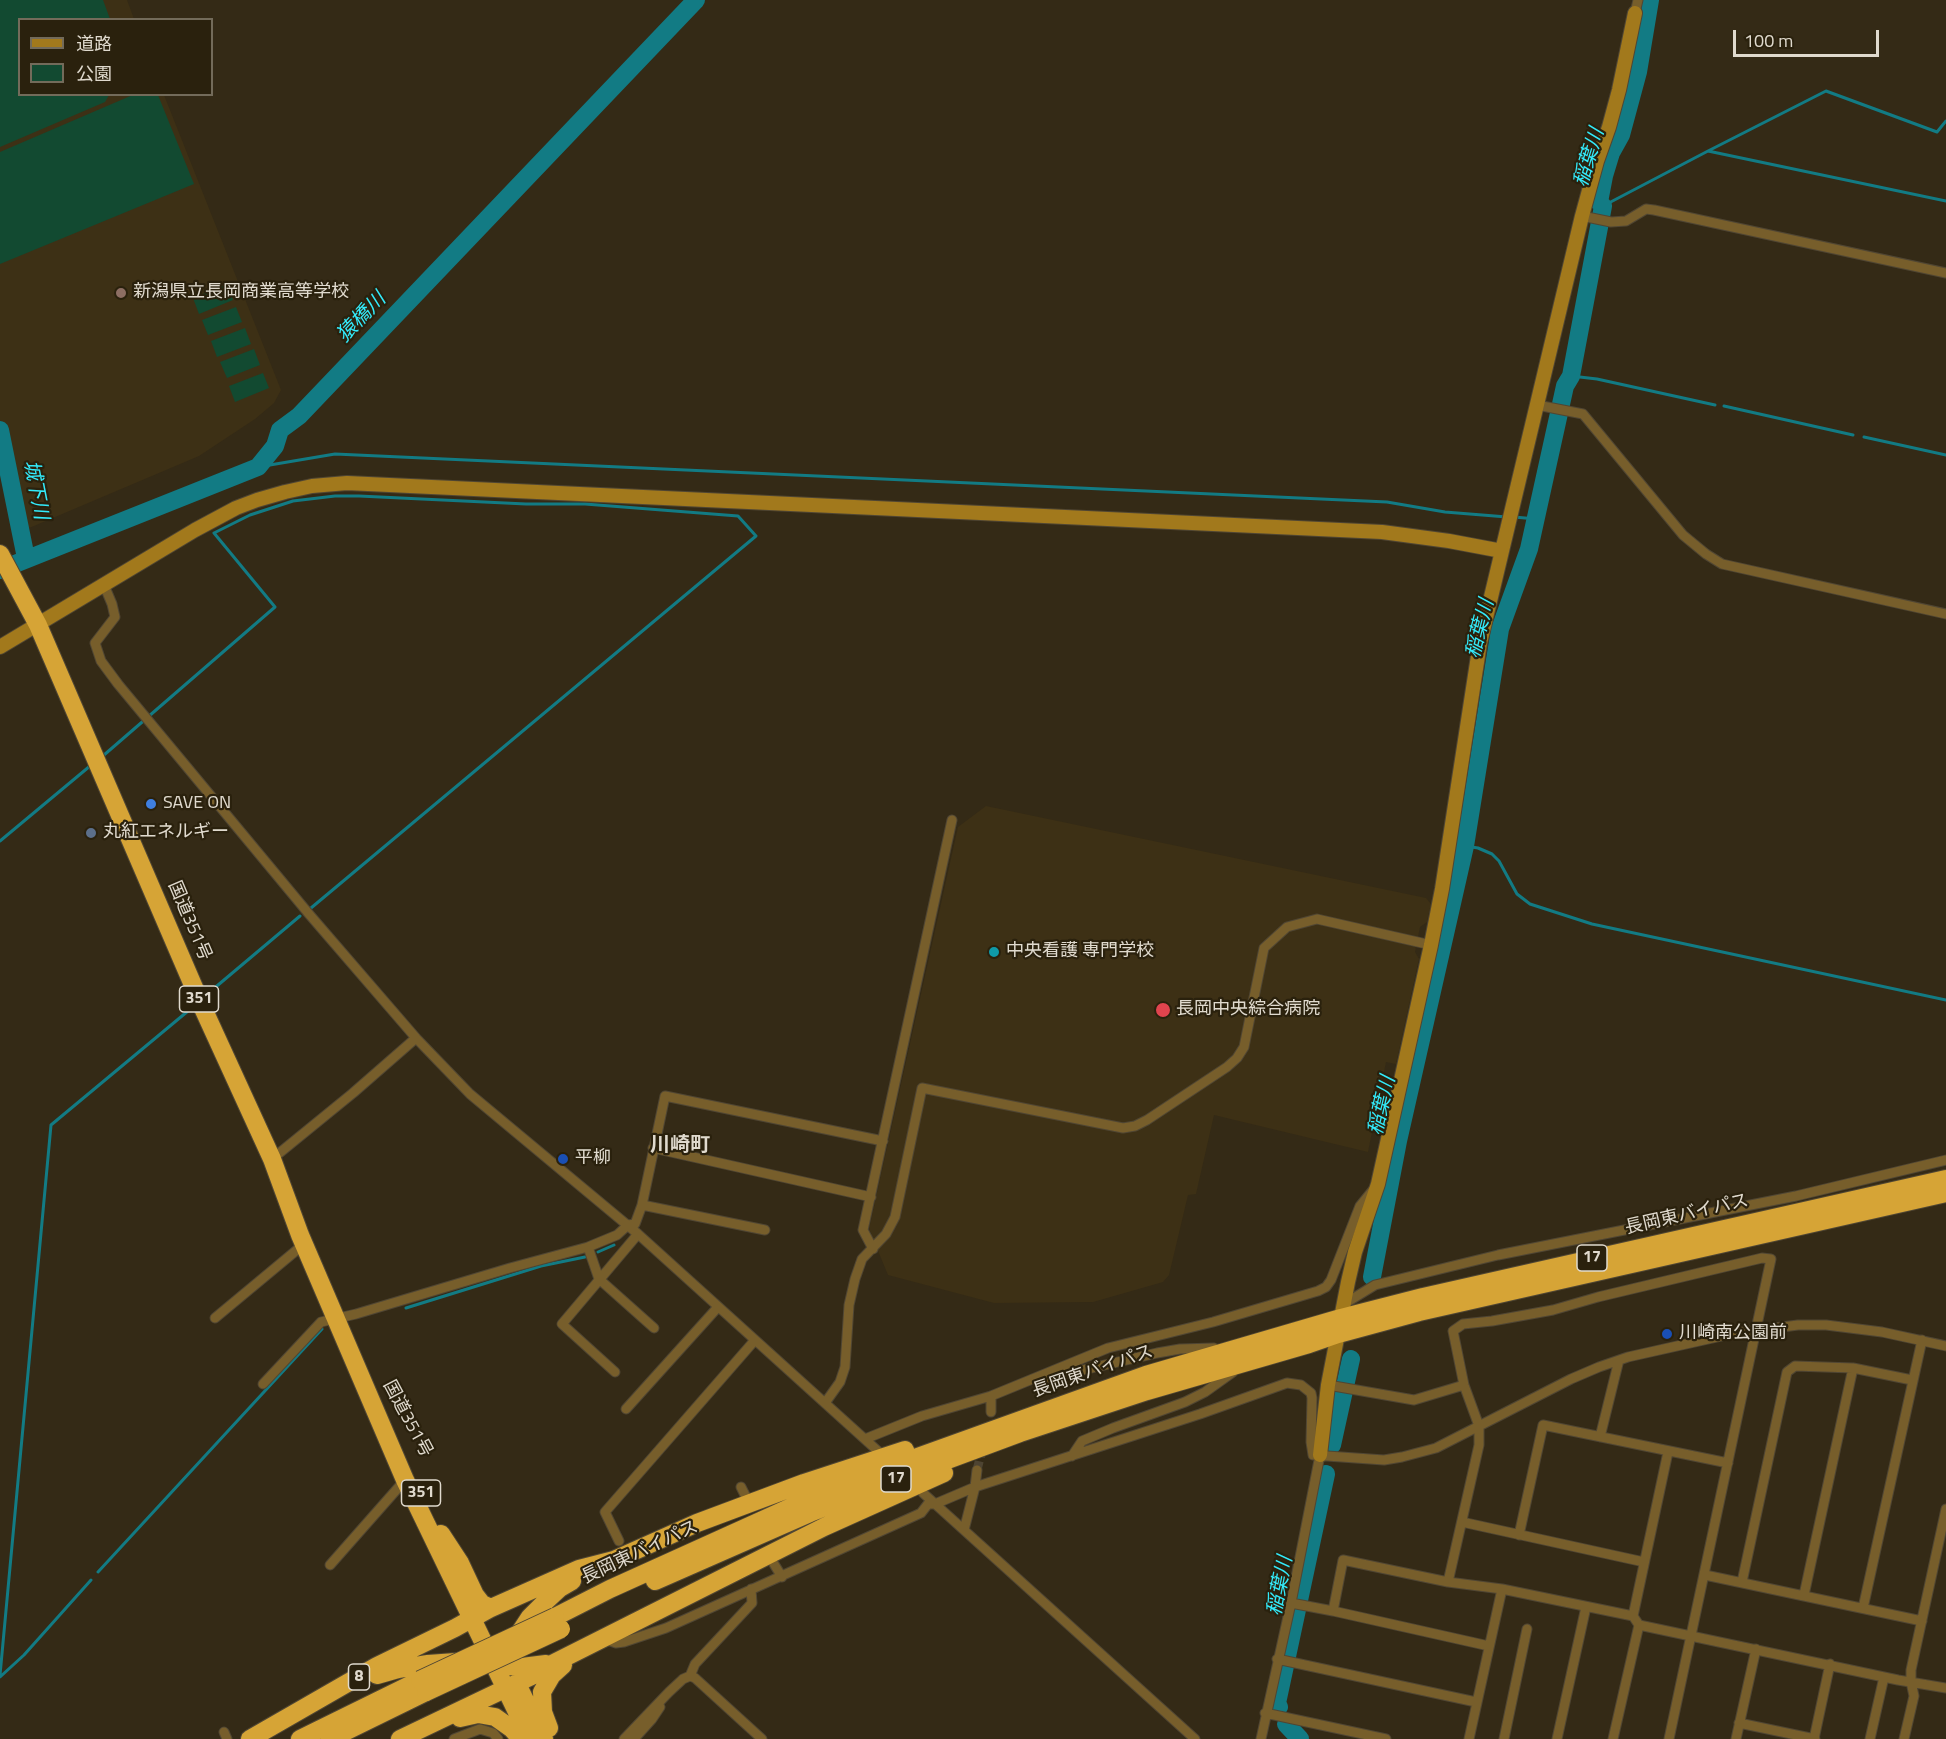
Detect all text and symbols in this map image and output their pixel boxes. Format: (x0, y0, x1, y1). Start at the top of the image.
legend (18, 18, 213, 96)
scale bar (1736, 18, 1882, 56)
text: 100 m (1744, 27, 1793, 54)
text: 道路 (76, 30, 112, 57)
text: 公園 (76, 60, 112, 87)
water label: 稲葉川 (1570, 126, 1610, 190)
place label: 新潟県立長岡商業高等学校 (133, 282, 349, 304)
marker: 新潟県立長岡商業高等学校 (114, 286, 128, 300)
water label: 猿橋川 (333, 288, 391, 348)
water label: 城下川 (17, 458, 53, 522)
water label: 稲葉川 (1462, 597, 1500, 661)
place label: SAVE ON (163, 793, 231, 815)
marker: SAVE ON (144, 797, 158, 811)
place label: 丸紅エネルギー (103, 822, 229, 844)
marker: 丸紅エネルギー (84, 826, 98, 840)
street label: 国道351号 (163, 878, 215, 964)
place label: 中央看護 専門学校 (1006, 941, 1154, 963)
marker: 中央看護 専門学校 (987, 945, 1001, 959)
road number: 351 (180, 986, 218, 1012)
place label: 長岡中央綜合病院 (1176, 999, 1320, 1021)
marker: 長岡中央綜合病院 (1154, 1001, 1172, 1019)
water label: 稲葉川 (1365, 1074, 1401, 1138)
district label: 川崎町 (650, 1134, 710, 1158)
place label: 平柳 (575, 1148, 611, 1170)
marker: 平柳 (556, 1152, 570, 1166)
street label: 長岡東バイパス (1623, 1190, 1751, 1240)
road number: 17 (1577, 1245, 1607, 1271)
place label: 川崎南公園前 (1679, 1323, 1787, 1345)
marker: 川崎南公園前 (1660, 1327, 1674, 1341)
street label: 長岡東バイパス (1030, 1341, 1156, 1403)
street label: 国道351号 (378, 1377, 436, 1461)
road number: 17 (881, 1466, 911, 1492)
road number: 351 (402, 1480, 440, 1506)
street label: 長岡東バイパス (578, 1517, 702, 1589)
water label: 稲葉川 (1263, 1554, 1299, 1618)
road number: 8 (348, 1664, 370, 1690)

